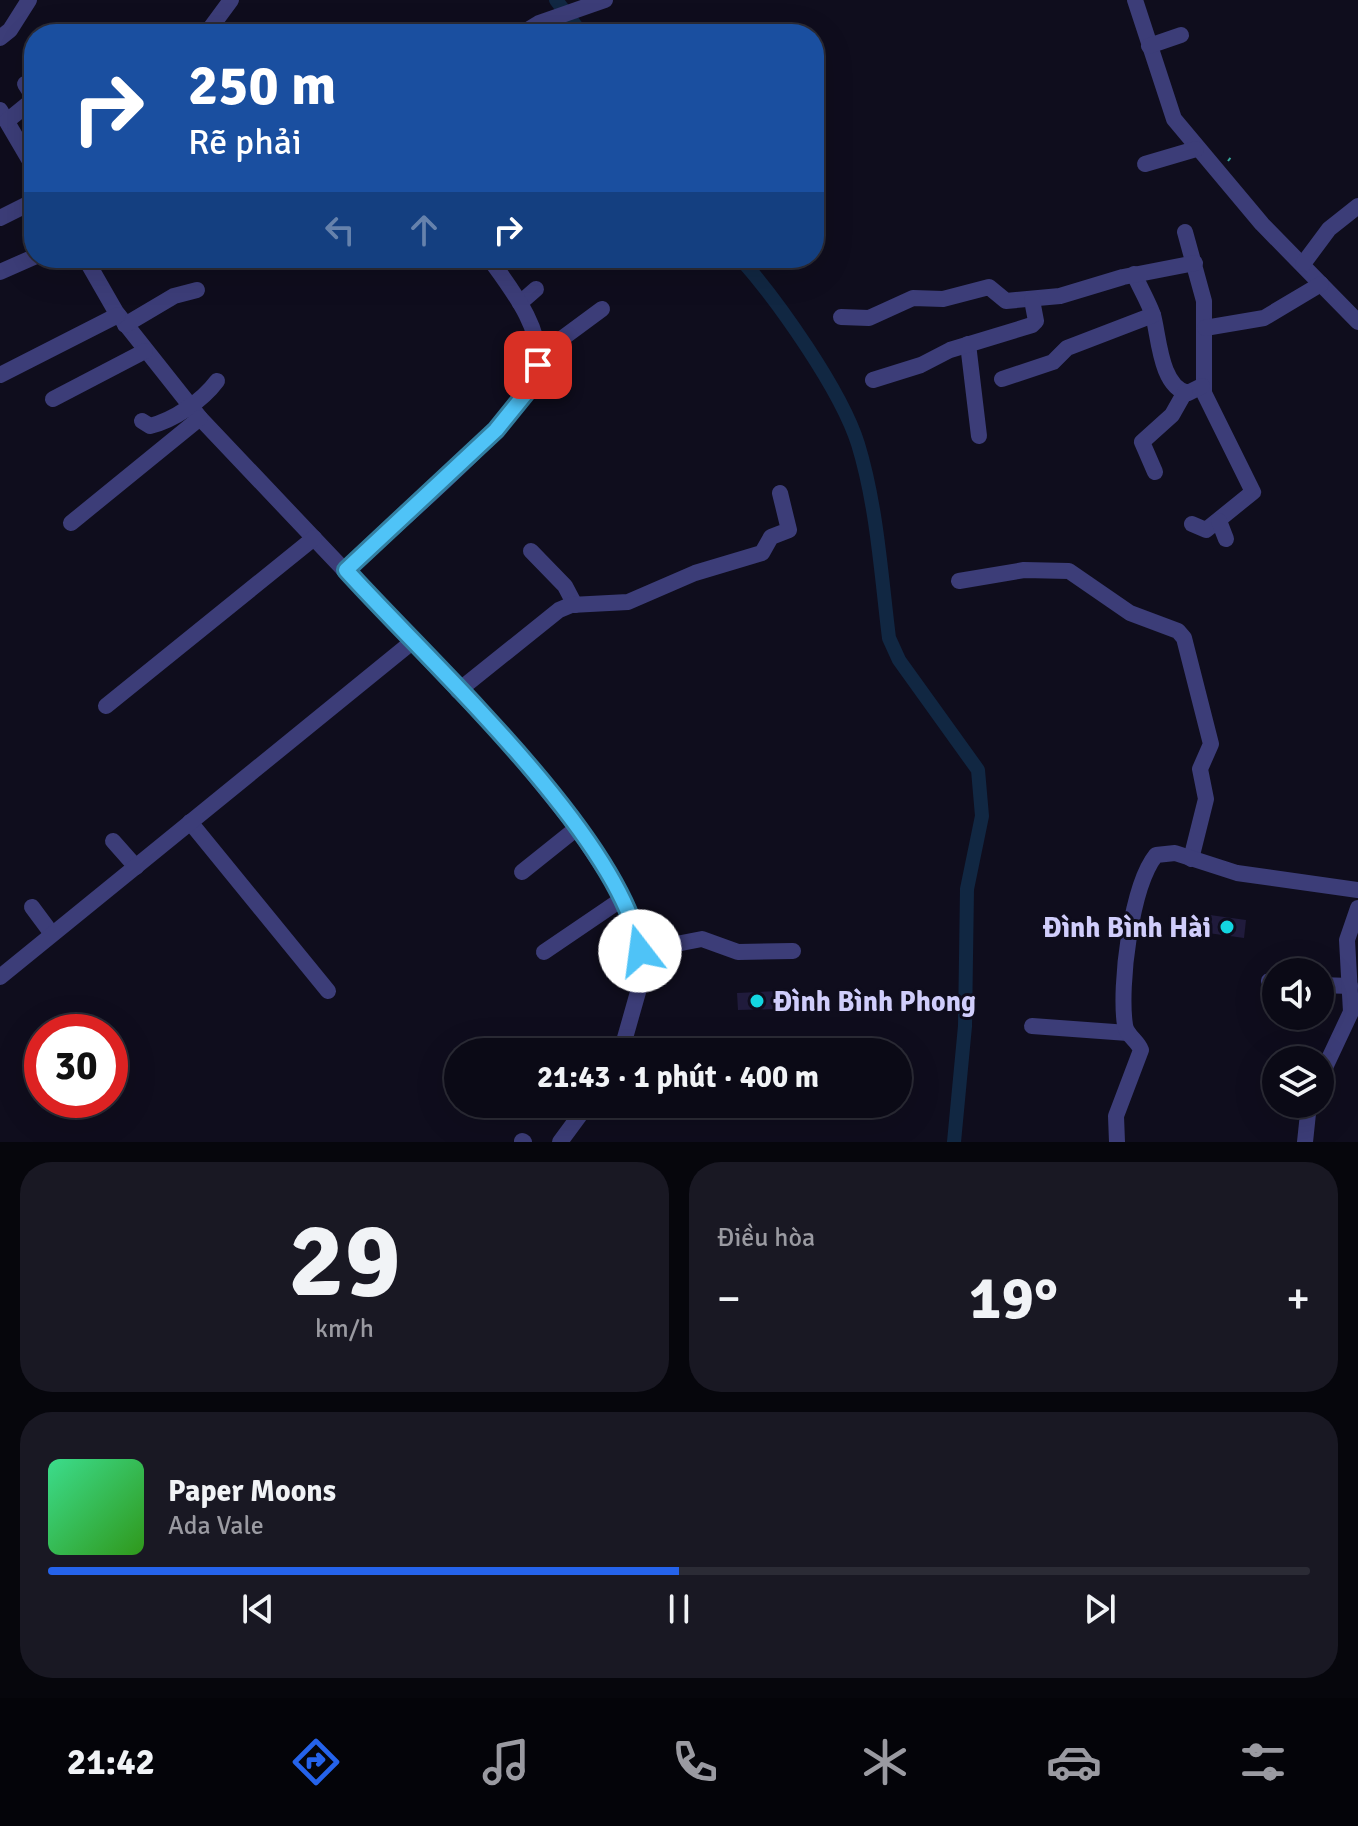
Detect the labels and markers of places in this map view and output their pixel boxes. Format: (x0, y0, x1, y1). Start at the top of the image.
pin (504, 331, 572, 399)
place label: Đình Bình Hài (1043, 911, 1211, 945)
marker: Đình Bình Hài (1218, 918, 1236, 936)
place label: Đình Bình Phong (773, 985, 976, 1019)
marker: Đình Bình Phong (748, 992, 766, 1010)

